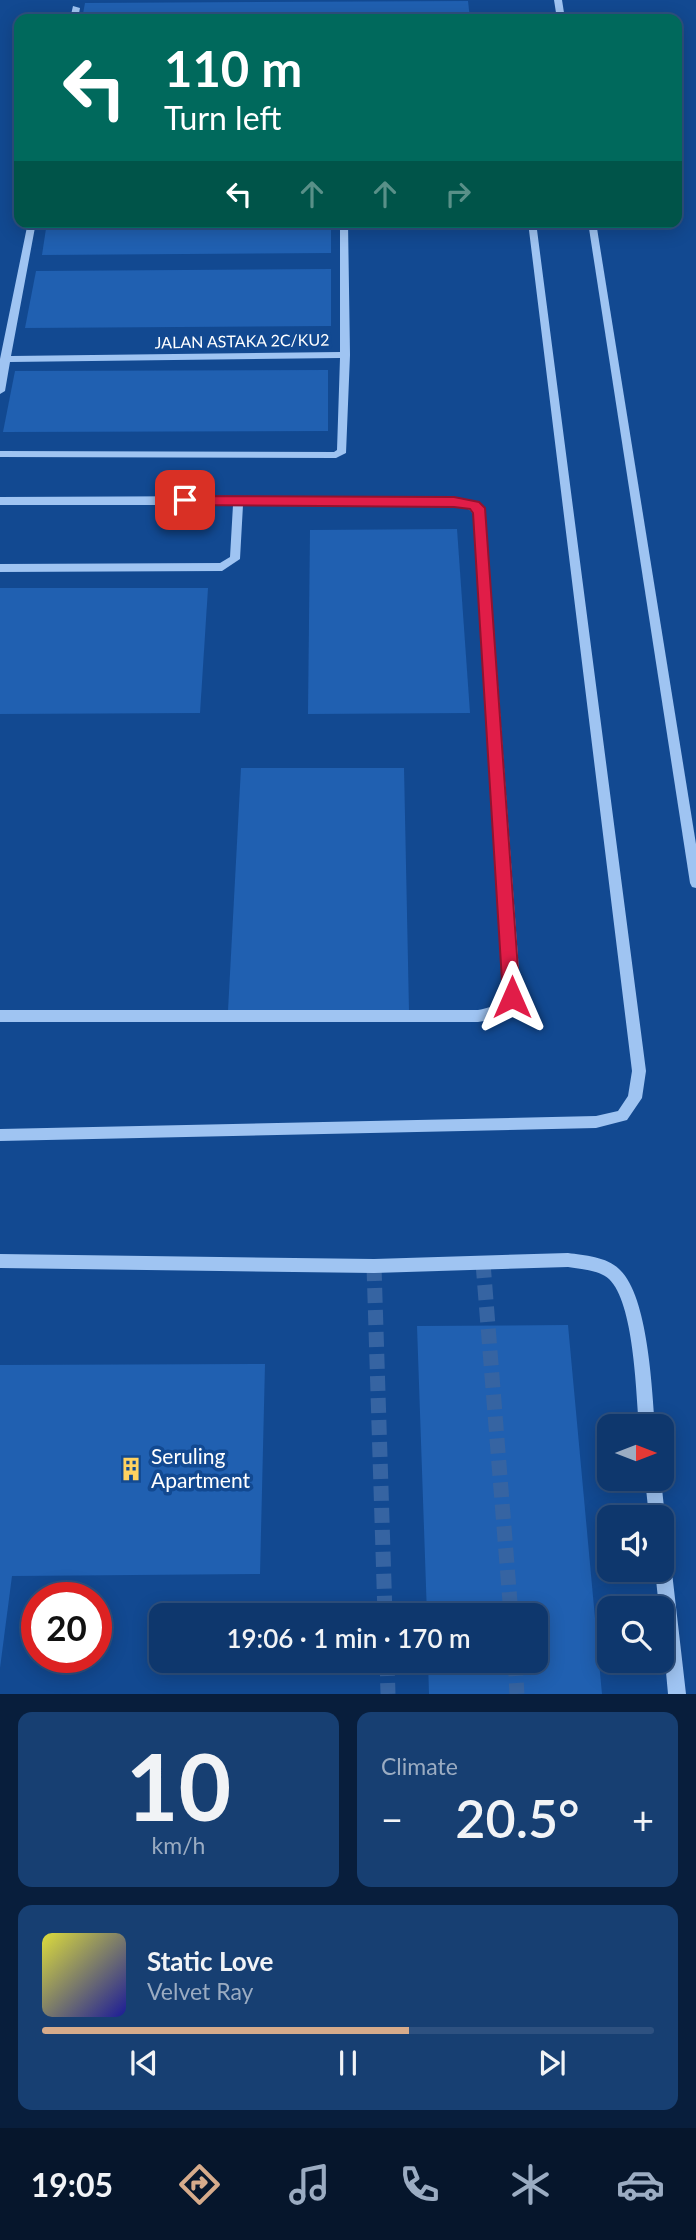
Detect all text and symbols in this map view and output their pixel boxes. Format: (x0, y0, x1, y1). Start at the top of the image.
text: 110 m (164, 39, 302, 97)
icon: left (49, 42, 140, 133)
text: Turn left (164, 98, 281, 137)
icon: left (220, 175, 258, 213)
icon: ahead (293, 175, 331, 213)
icon: ahead (366, 175, 404, 213)
icon: right (439, 175, 477, 213)
street label: JALAN ASTAKA 2C/KU2 (154, 329, 330, 352)
pin (155, 470, 215, 530)
icon: arrive (166, 481, 204, 519)
position arrow (475, 960, 549, 1034)
north arrow (597, 1414, 674, 1491)
map controls (597, 1414, 674, 1673)
place label: Seruling Apartment (151, 1443, 250, 1492)
building icon: Seruling Apartment (117, 1455, 145, 1483)
button: sound (597, 1505, 674, 1582)
speed limit sign: 20 (21, 1582, 112, 1673)
button: search (597, 1596, 674, 1673)
text: 19:06 · 1 min · 170 m (226, 1622, 471, 1654)
text: 10 (126, 1731, 231, 1840)
text: Climate (381, 1752, 458, 1780)
text: 20.5° (455, 1787, 580, 1849)
text: − (381, 1796, 403, 1842)
text: + (632, 1796, 654, 1842)
text: km/h (152, 1831, 205, 1859)
text: Static Love (147, 1945, 274, 1977)
text: Velvet Ray (147, 1977, 253, 2005)
icon: previous (125, 2044, 163, 2082)
icon: pause (329, 2044, 367, 2082)
icon: next (533, 2044, 571, 2082)
icon: directions (175, 2160, 224, 2209)
icon: music (285, 2160, 334, 2209)
icon: phone (395, 2160, 444, 2209)
icon: climate (506, 2160, 555, 2209)
icon: car (616, 2160, 665, 2209)
text: 19:05 (31, 2165, 113, 2204)

